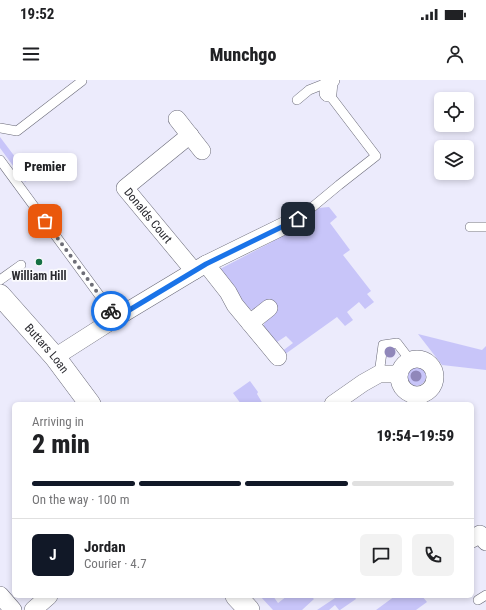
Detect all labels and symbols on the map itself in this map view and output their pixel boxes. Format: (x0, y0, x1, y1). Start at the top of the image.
callout: Premier (13, 153, 77, 181)
street label: Donalds Court (121, 185, 175, 247)
pin (281, 202, 315, 236)
pin (28, 204, 62, 238)
marker: William Hill (34, 257, 44, 267)
place label: William Hill (12, 269, 66, 283)
courier (91, 291, 131, 331)
street label: Buttars Loan (22, 321, 72, 376)

